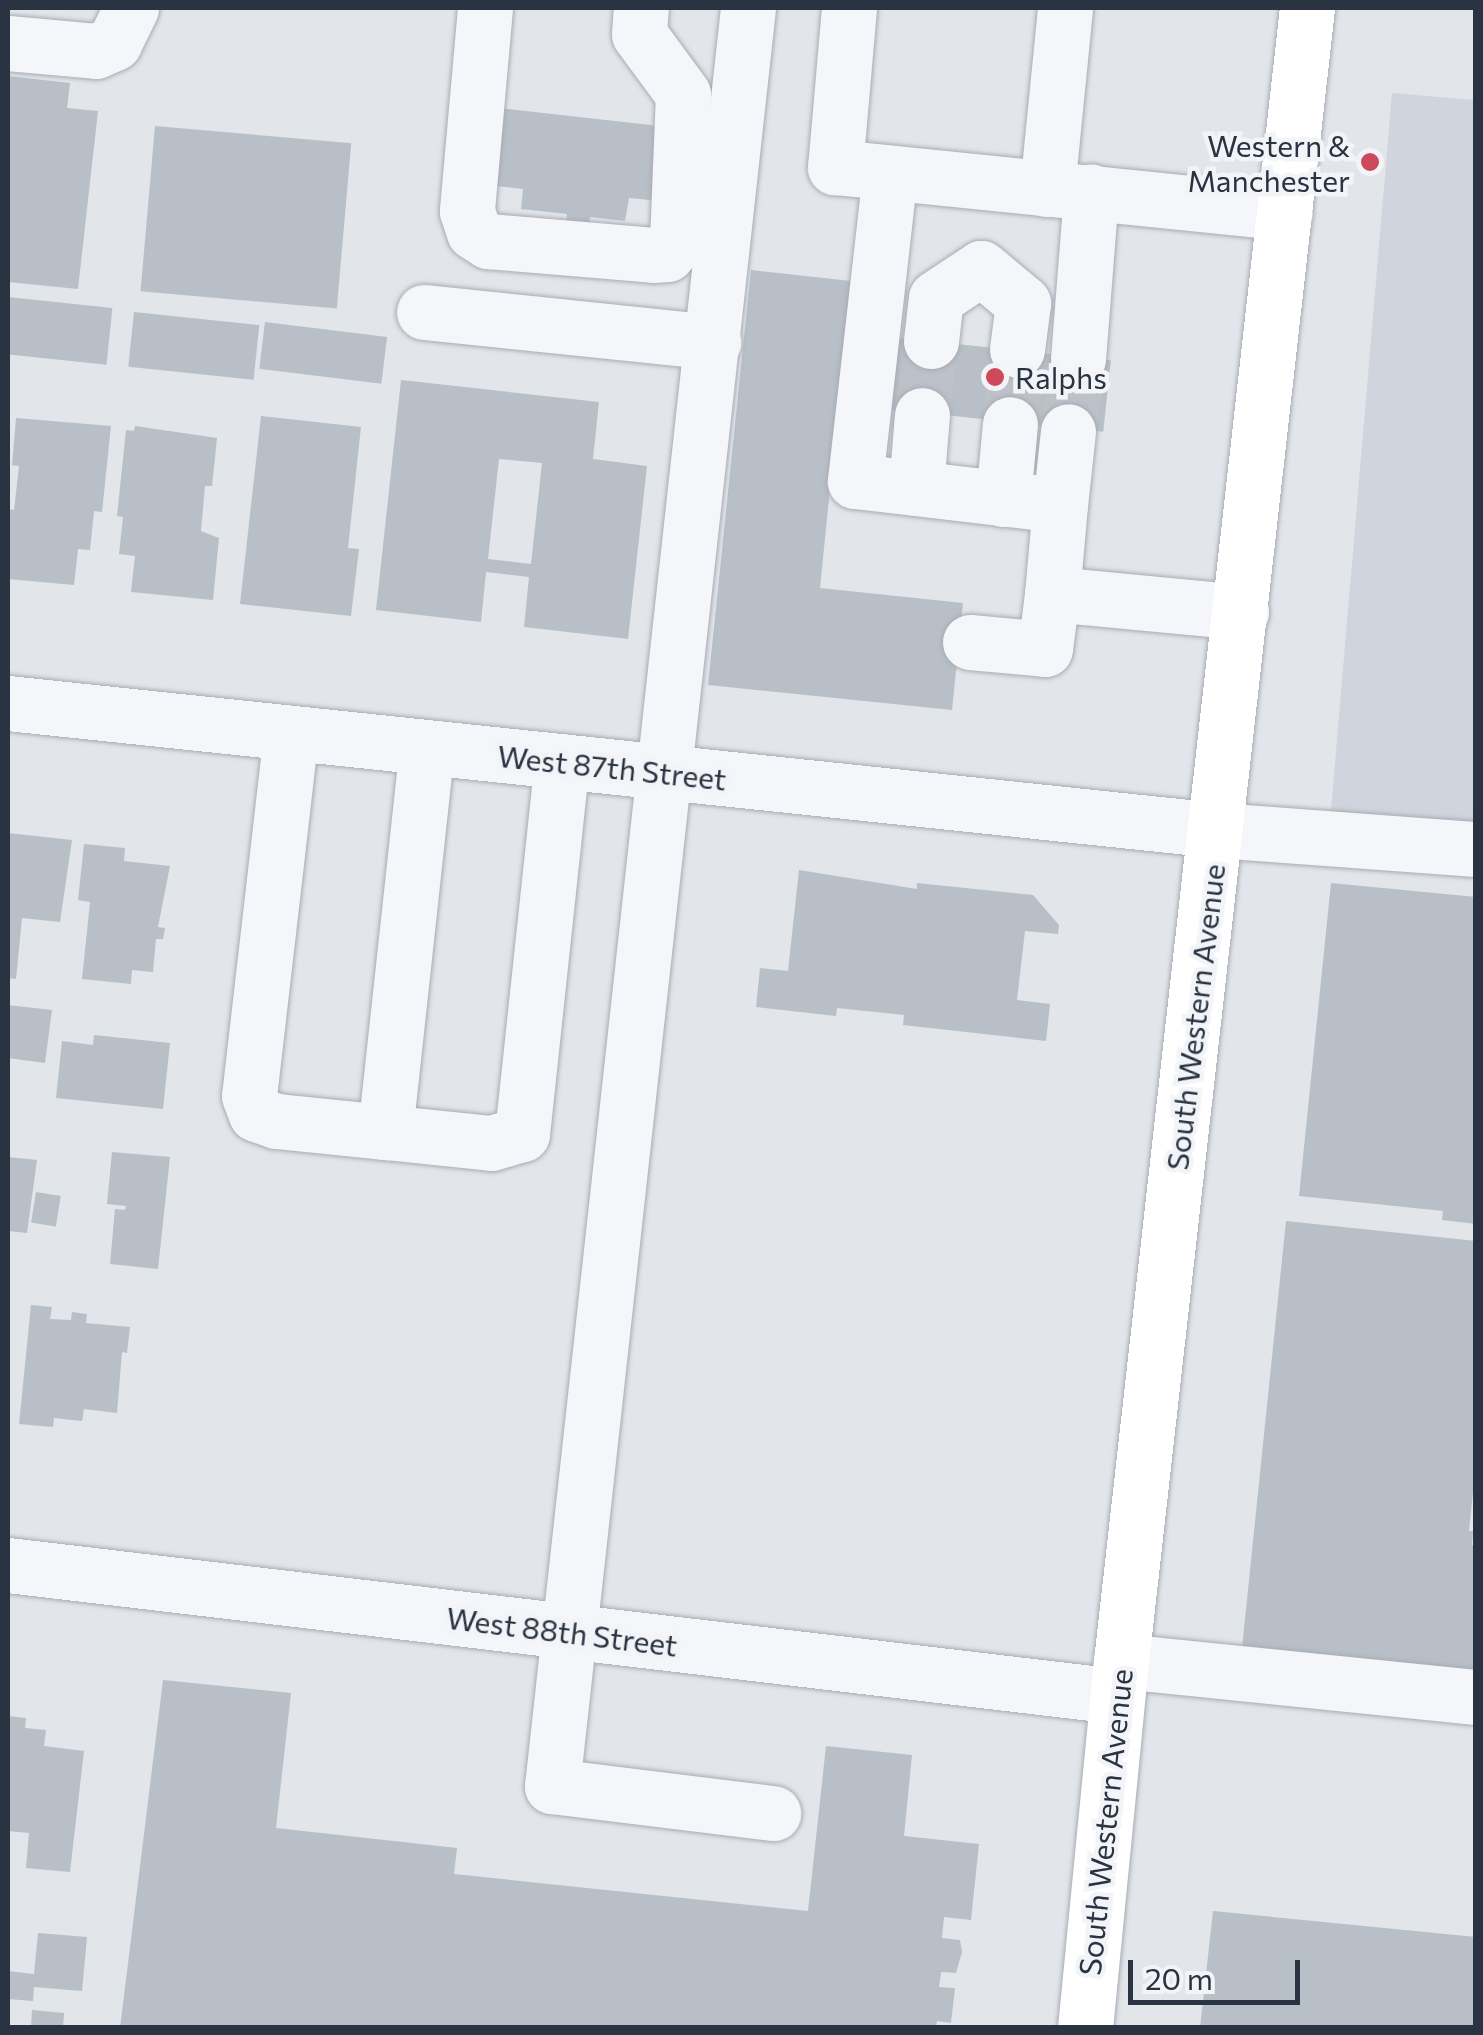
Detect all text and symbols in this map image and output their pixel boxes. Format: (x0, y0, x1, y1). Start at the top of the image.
place label: Western & Manchester (1187, 127, 1350, 198)
marker: Western & Manchester (1359, 151, 1381, 173)
place label: Ralphs (1015, 359, 1107, 395)
marker: Ralphs (984, 366, 1006, 388)
street label: West 87th Street (496, 737, 728, 797)
street label: South Western Avenue (1158, 862, 1232, 1172)
street label: West 88th Street (444, 1599, 680, 1663)
street label: South Western Avenue (1071, 1667, 1139, 1977)
scale bar (1133, 1940, 1306, 2002)
text: 20 m (1145, 1959, 1213, 1996)

